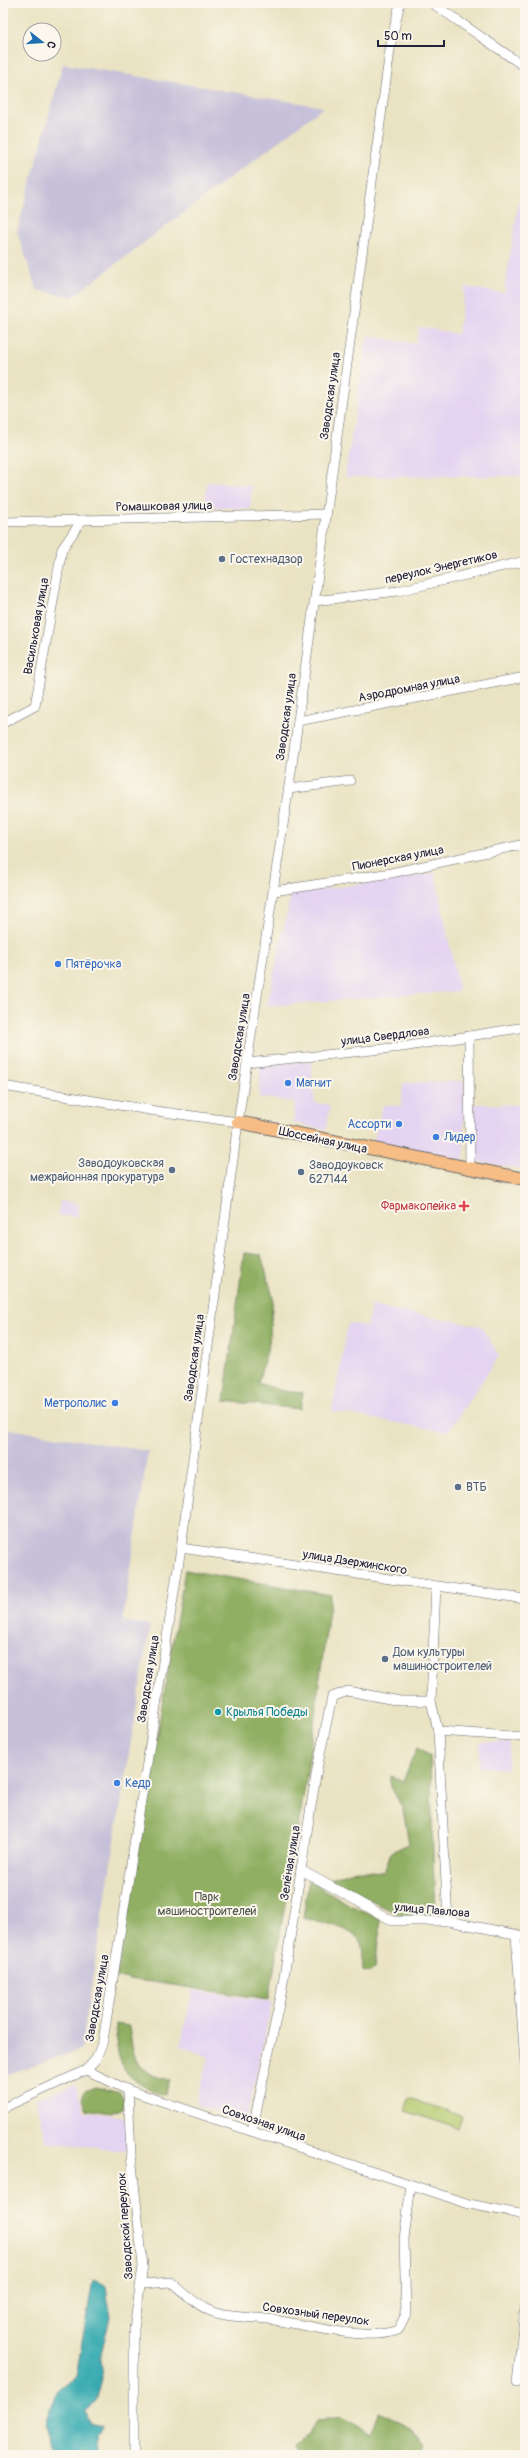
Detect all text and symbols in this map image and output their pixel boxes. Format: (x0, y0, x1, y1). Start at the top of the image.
north arrow (22, 22, 62, 62)
scale bar (378, 22, 444, 48)
text: 50 m (384, 29, 412, 44)
text: С (44, 40, 58, 50)
street label: Заводская улица (317, 351, 344, 441)
street label: Ромашковая улица (116, 498, 213, 515)
street label: переулок Энергетиков (383, 547, 499, 588)
place label: Гостехнадзор (230, 552, 303, 567)
marker: Гостехнадзор (217, 554, 227, 564)
street label: Васильковая улица (21, 576, 52, 676)
street label: Аэродромная улица (357, 671, 462, 706)
street label: Заводская улица (273, 672, 300, 762)
street label: Пионерская улица (351, 842, 445, 875)
place label: Пятёрочка (66, 957, 122, 972)
marker: Пятёрочка (53, 959, 63, 969)
street label: Заводская улица (225, 992, 254, 1082)
street label: улица Свердлова (339, 1024, 430, 1049)
place label: Магнит (296, 1076, 332, 1091)
marker: Магнит (283, 1078, 293, 1088)
place label: Ассорти (348, 1117, 392, 1132)
marker: Ассорти (394, 1119, 404, 1129)
street label: Шоссейная улица (277, 1124, 369, 1157)
place label: Лидер (443, 1130, 476, 1145)
marker: Лидер (431, 1132, 441, 1142)
place label: Заводоуковская межрайонная прокуратура (30, 1156, 164, 1185)
place label: Заводоуковск 627144 (309, 1158, 384, 1187)
marker: Заводоуковская межрайонная прокуратура (167, 1165, 177, 1175)
marker: Заводоуковск 627144 (296, 1167, 306, 1177)
place label: Фармакопейка (381, 1199, 456, 1214)
marker: Фармакопейка (459, 1201, 469, 1211)
street label: Заводская улица (181, 1313, 208, 1403)
place label: Метрополис (44, 1396, 107, 1411)
marker: Метрополис (110, 1398, 120, 1408)
place label: ВТБ (466, 1480, 487, 1495)
marker: ВТБ (453, 1482, 463, 1492)
street label: улица Дзержинского (301, 1547, 409, 1578)
street label: Заводская улица (134, 1634, 163, 1724)
place label: Дом культуры машиностроителей (392, 1645, 492, 1674)
marker: Дом культуры машиностроителей (380, 1654, 390, 1664)
place label: Крылья Победы (226, 1705, 308, 1720)
marker: Крылья Победы (213, 1707, 223, 1717)
place label: Кедр (125, 1776, 151, 1791)
marker: Кедр (112, 1778, 122, 1788)
street label: Зелёная улица (277, 1824, 304, 1902)
park label: Парк машиностроителей (158, 1890, 257, 1919)
street label: улица Павлова (393, 1900, 471, 1921)
street label: Заводская улица (82, 1953, 113, 2043)
street label: Совхозная улица (220, 2102, 308, 2145)
street label: Заводской переулок (114, 2172, 137, 2280)
street label: Совхозный переулок (262, 2300, 370, 2329)

